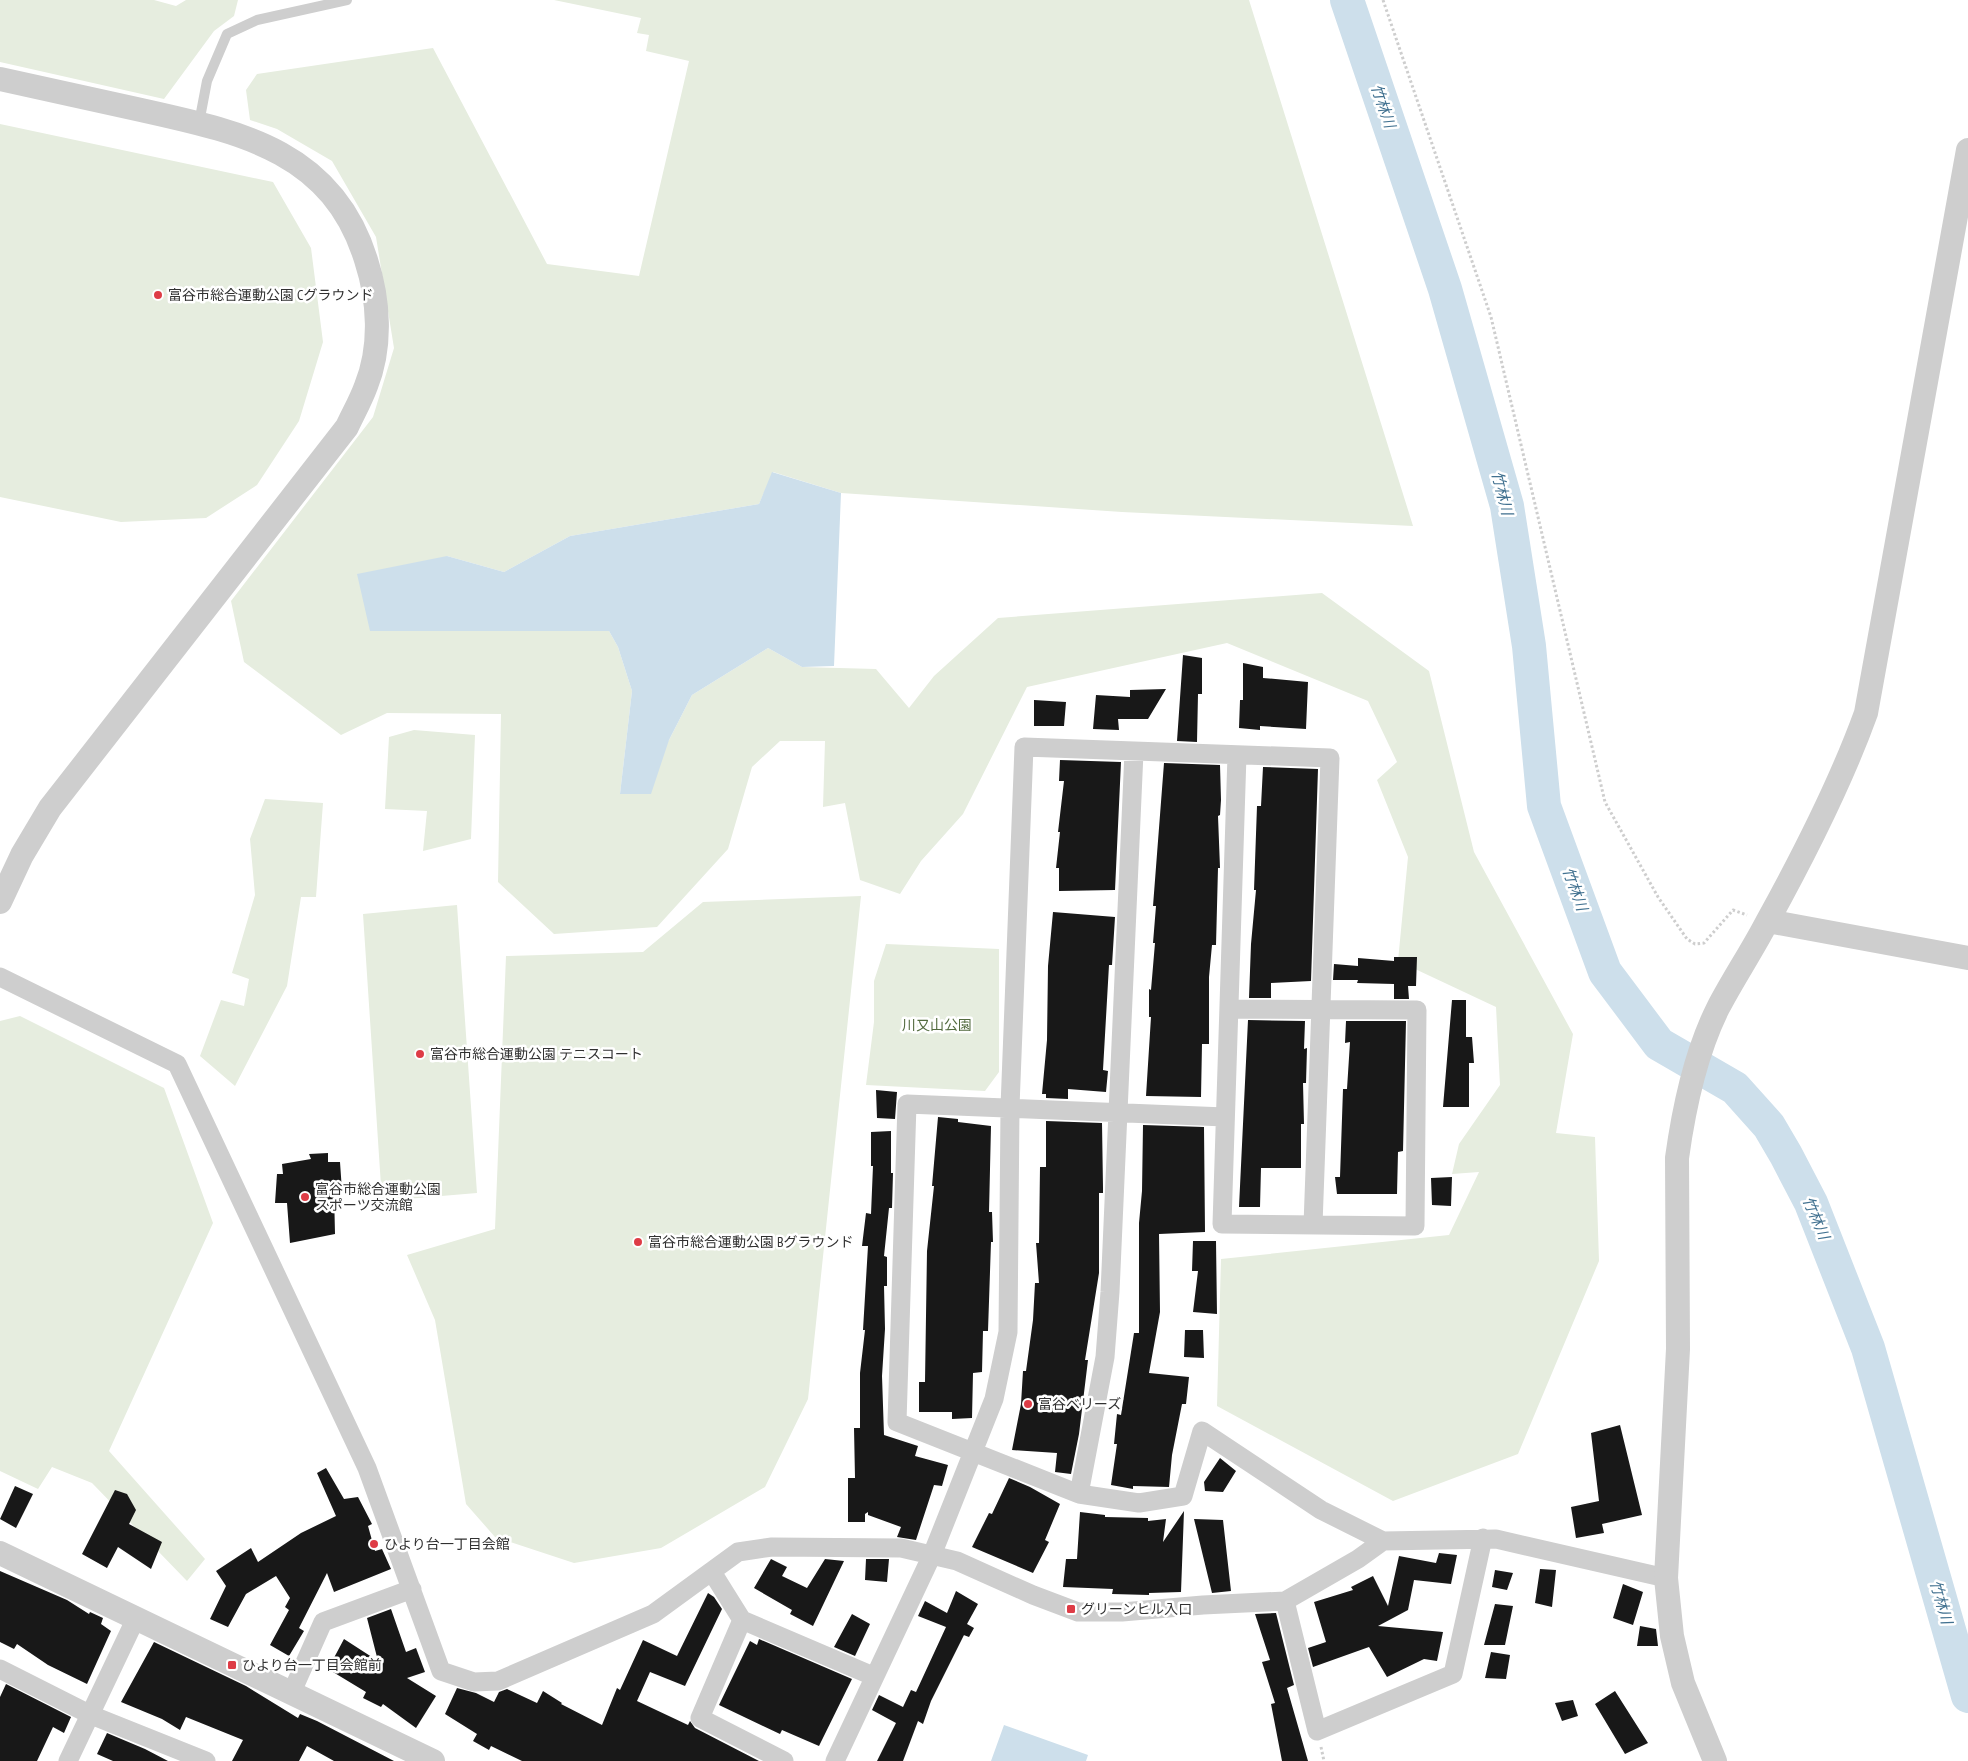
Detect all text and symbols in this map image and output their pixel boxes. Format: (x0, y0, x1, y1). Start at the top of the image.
water label: 竹林川 (1367, 81, 1400, 132)
place label: 富谷市総合運動公園 Cグラウンド (168, 286, 373, 304)
marker: 富谷市総合運動公園 Cグラウンド (152, 289, 164, 301)
water label: 竹林川 (1488, 469, 1518, 519)
water label: 竹林川 (1559, 864, 1593, 915)
park label: 川又山公園 (902, 1016, 972, 1034)
place label: 富谷市総合運動公園 テニスコート (430, 1045, 643, 1063)
marker: 富谷市総合運動公園 テニスコート (414, 1048, 426, 1060)
place label: 富谷市総合運動公園 スポーツ交流館 (315, 1180, 441, 1214)
marker: 富谷市総合運動公園 スポーツ交流館 (299, 1191, 311, 1203)
water label: 竹林川 (1799, 1193, 1835, 1244)
place label: 富谷市総合運動公園 Bグラウンド (648, 1233, 854, 1251)
marker: 富谷市総合運動公園 Bグラウンド (632, 1236, 644, 1248)
place label: 富谷ベリーズ (1038, 1395, 1121, 1413)
marker: 富谷ベリーズ (1022, 1398, 1034, 1410)
place label: ひより台一丁目会館 (384, 1535, 510, 1553)
marker: ひより台一丁目会館 (368, 1538, 380, 1550)
water label: 竹林川 (1926, 1578, 1957, 1628)
place label: グリーンヒル入口 (1081, 1600, 1192, 1618)
marker: グリーンヒル入口 (1065, 1603, 1077, 1615)
place label: ひより台一丁目会館前 (242, 1656, 382, 1674)
marker: ひより台一丁目会館前 (226, 1659, 238, 1671)

